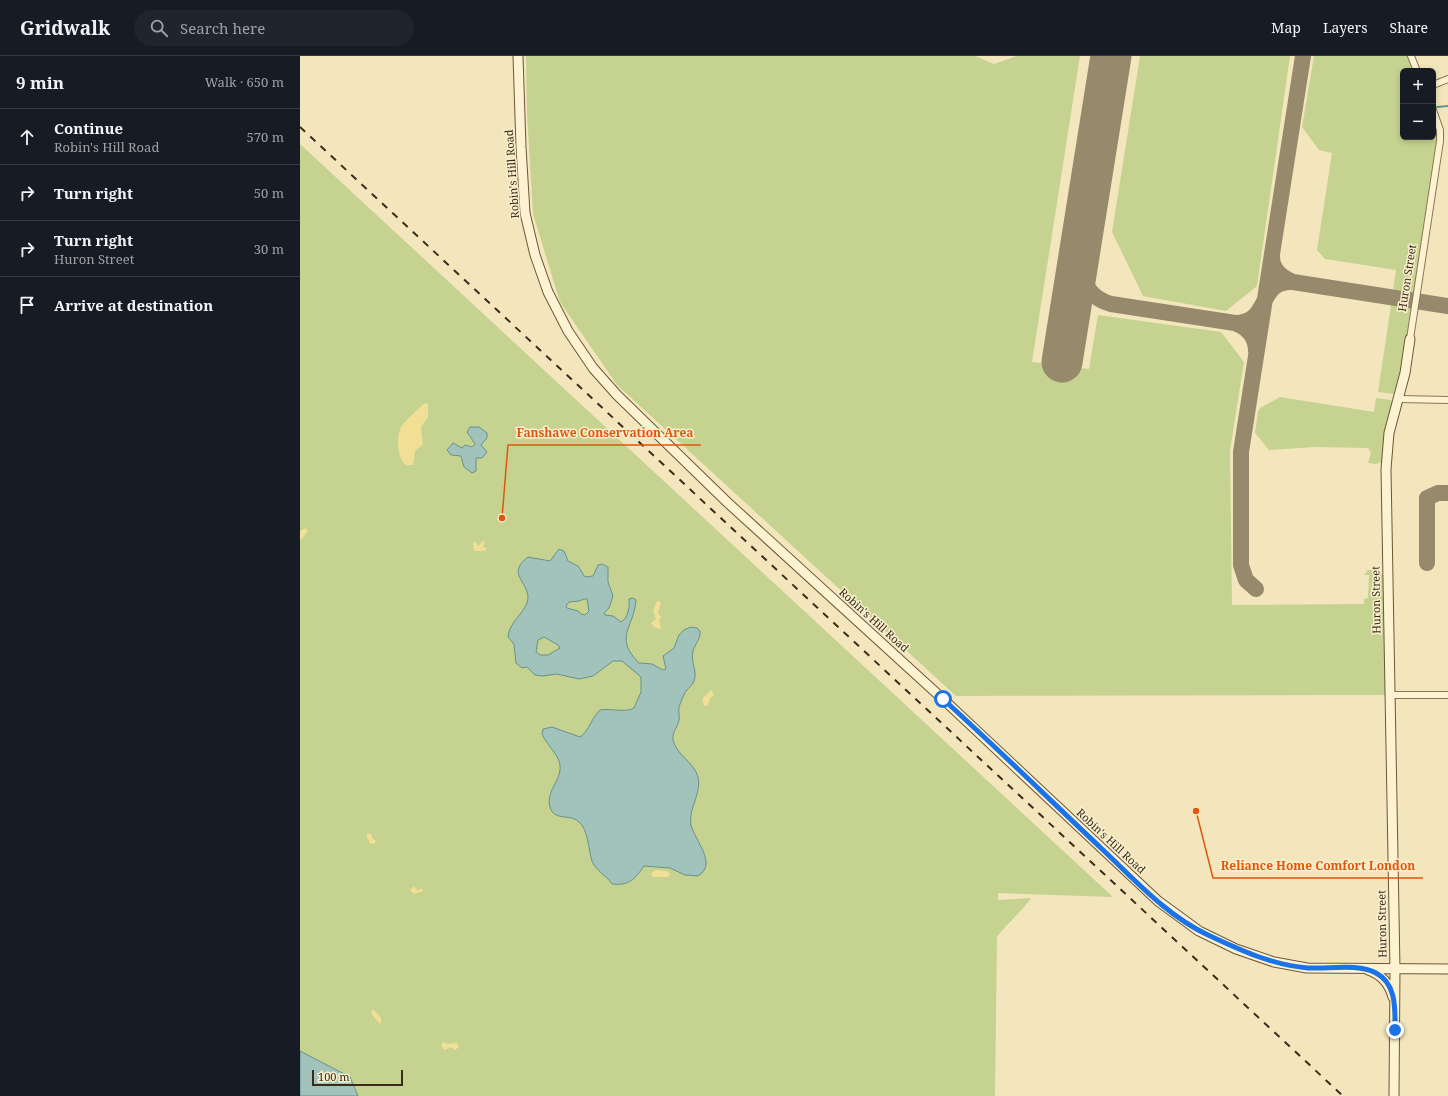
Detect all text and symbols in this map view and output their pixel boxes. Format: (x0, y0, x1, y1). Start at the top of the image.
search box (134, 10, 414, 46)
text: Gridwalk (20, 15, 110, 41)
icon: search (148, 17, 170, 39)
text: Search here (180, 18, 265, 38)
text: Map (1271, 18, 1301, 37)
text: Layers (1323, 18, 1368, 37)
text: Share (1390, 18, 1428, 37)
map controls (1400, 68, 1436, 140)
button: + (1400, 68, 1436, 104)
text: 9 min (16, 71, 64, 94)
text: Walk · 650 m (205, 73, 284, 91)
button: − (1400, 104, 1436, 140)
text: Continue (54, 118, 123, 138)
icon: ahead (16, 126, 38, 148)
text: 570 m (247, 128, 284, 146)
street label: Robin's Hill Road (501, 129, 522, 219)
text: Robin's Hill Road (54, 138, 159, 156)
icon: right (16, 182, 38, 204)
text: Turn right (54, 183, 133, 203)
text: 50 m (254, 184, 284, 202)
text: Turn right (54, 230, 133, 250)
icon: right (16, 238, 38, 260)
text: 30 m (254, 240, 284, 258)
street label: Huron Street (1394, 243, 1419, 313)
text: Huron Street (54, 250, 134, 268)
icon: arrive (16, 294, 38, 316)
text: Arrive at destination (54, 295, 213, 315)
callout: Fanshawe Conservation Area (508, 421, 701, 445)
text: Fanshawe Conservation Area (516, 424, 694, 441)
street label: Huron Street (1367, 566, 1384, 634)
street label: Robin's Hill Road (836, 584, 913, 655)
route start (934, 690, 952, 708)
street label: Robin's Hill Road (1074, 805, 1149, 877)
callout: Reliance Home Comfort London (1213, 854, 1423, 878)
text: Reliance Home Comfort London (1221, 857, 1415, 874)
street label: Huron Street (1373, 890, 1390, 958)
route end (1386, 1021, 1404, 1039)
scale bar (312, 1068, 403, 1087)
text: 100 m (318, 1069, 350, 1084)

